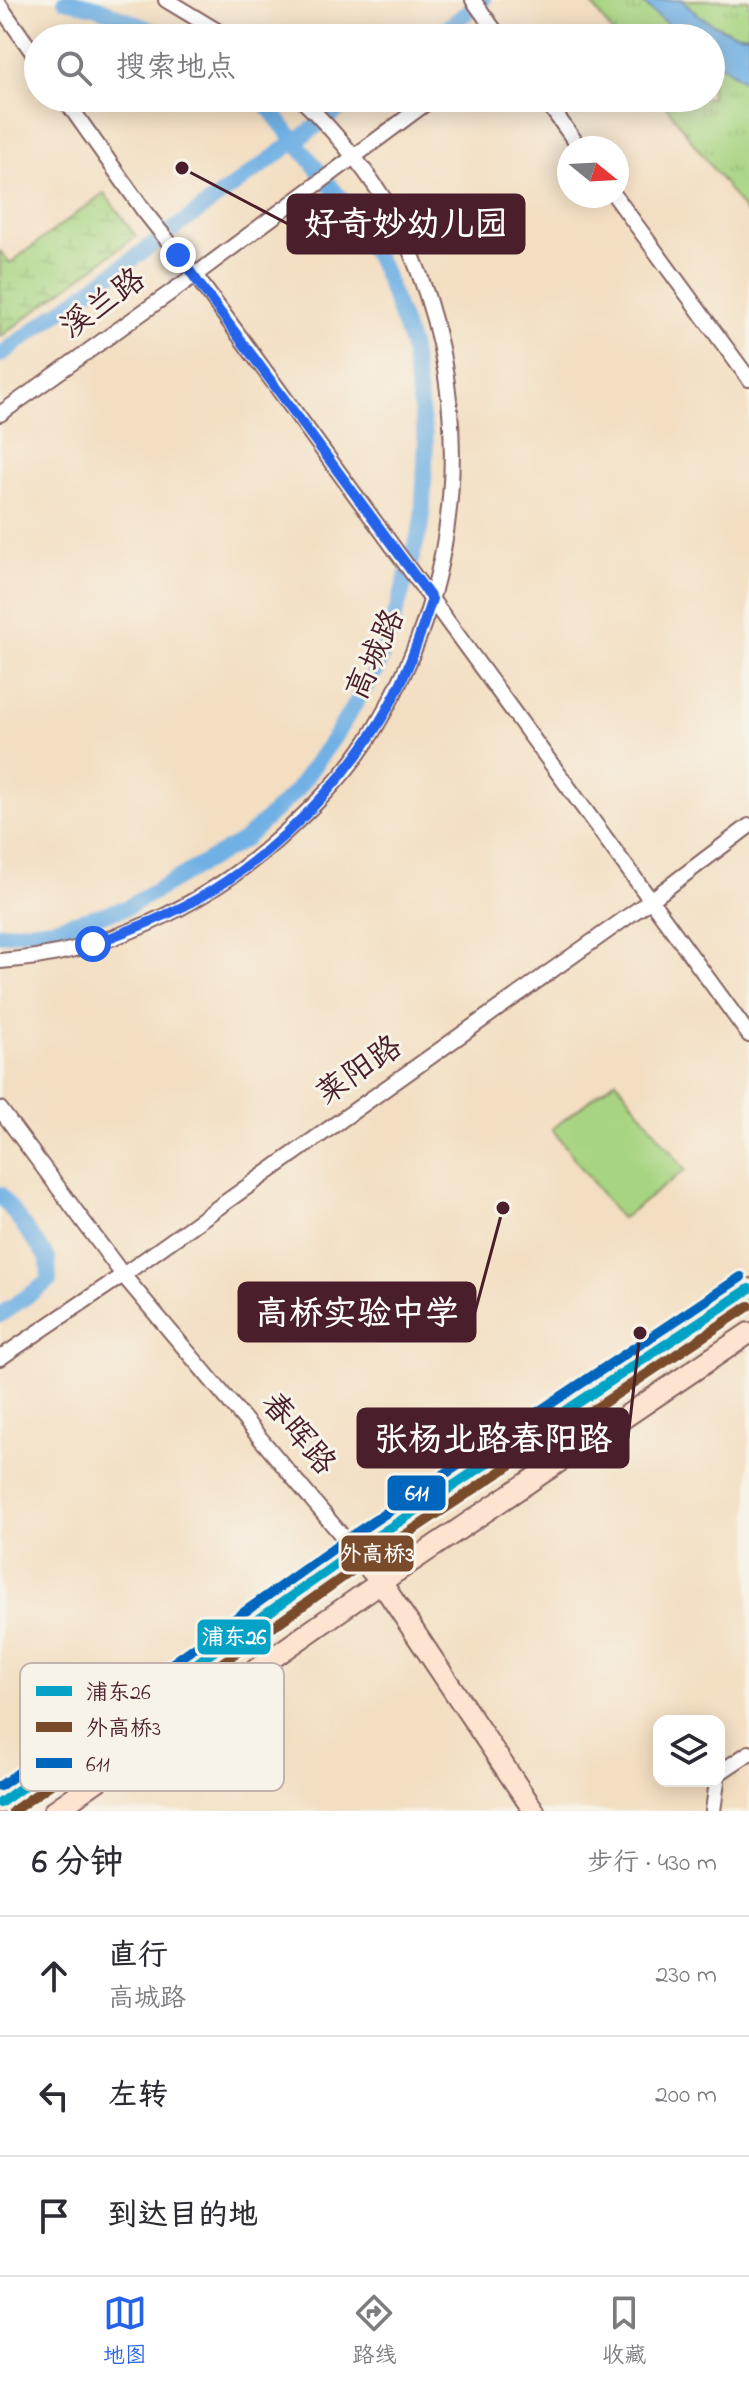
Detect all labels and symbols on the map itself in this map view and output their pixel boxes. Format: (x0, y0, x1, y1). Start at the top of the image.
north arrow (557, 136, 629, 208)
callout: 好奇妙幼儿园 (288, 195, 524, 253)
text: 好奇妙幼儿园 (304, 202, 508, 252)
route end (160, 237, 196, 273)
street label: 溪兰路 (51, 258, 157, 352)
street label: 高城路 (335, 602, 419, 708)
route start (75, 926, 111, 962)
street label: 莱阳路 (307, 1025, 413, 1119)
callout: 高桥实验中学 (239, 1283, 475, 1341)
text: 高桥实验中学 (255, 1291, 459, 1341)
street label: 春晖路 (248, 1383, 346, 1487)
callout: 张杨北路春阳路 (358, 1409, 628, 1467)
text: 张杨北路春阳路 (374, 1417, 612, 1467)
line badge: 611 (386, 1474, 447, 1512)
text: 611 (405, 1479, 429, 1511)
line badge: 外高桥3 (340, 1534, 415, 1573)
text: 外高桥3 (339, 1540, 415, 1572)
line badge: 浦东26 (196, 1618, 272, 1656)
text: 浦东26 (202, 1623, 267, 1655)
legend (20, 1663, 284, 1791)
text: 浦东26 (86, 1678, 151, 1710)
text: 外高桥3 (86, 1714, 161, 1746)
text: 611 (86, 1750, 110, 1782)

